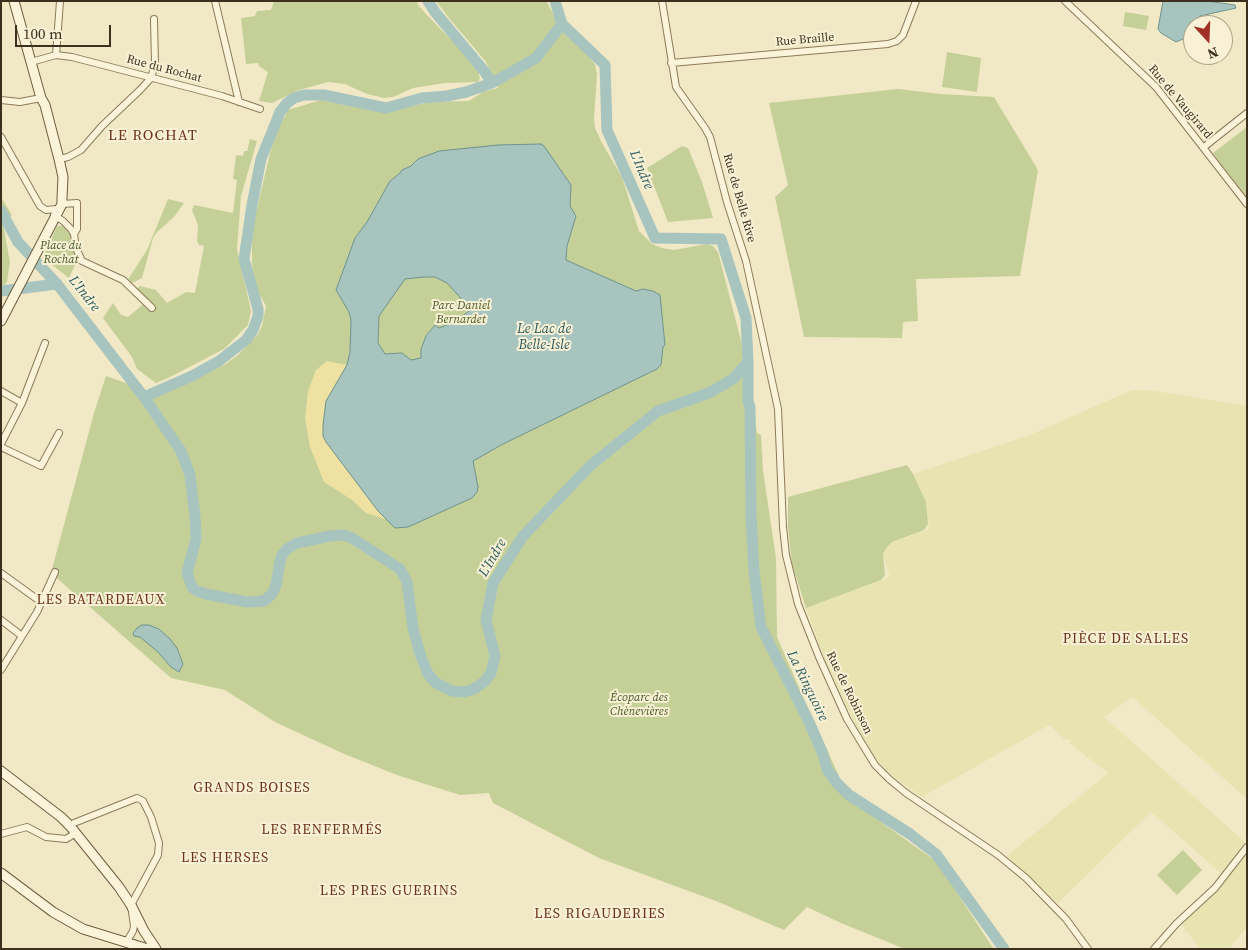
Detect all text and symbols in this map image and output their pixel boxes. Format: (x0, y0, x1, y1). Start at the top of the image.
scale bar (18, 15, 114, 47)
north arrow (1183, 15, 1233, 65)
text: 100 m (23, 23, 63, 44)
street label: Rue Braille (775, 30, 835, 50)
text: N (1205, 42, 1221, 64)
street label: Rue du Rochat (125, 52, 203, 86)
street label: Rue de Vaugirard (1145, 62, 1215, 142)
district label: LE ROCHAT (107, 127, 199, 145)
water label: L'Indre (625, 148, 657, 192)
street label: Rue de Belle Rive (719, 152, 759, 244)
park label: Place du Rochat (40, 239, 82, 267)
water label: L'Indre (65, 273, 103, 315)
park label: Parc Daniel Bernardet (432, 299, 490, 327)
water label: Le Lac de Belle-Isle (517, 321, 571, 354)
water label: L'Indre (475, 536, 511, 580)
district label: LES BATARDEAUX (35, 592, 167, 608)
district label: PIÈCE DE SALLES (1061, 631, 1191, 647)
water label: La Ringuoire (783, 648, 831, 724)
street label: Rue de Robinson (823, 649, 875, 737)
park label: Écoparc des Chènevières (610, 691, 668, 719)
district label: GRANDS BOISES (192, 780, 312, 796)
district label: LES RENFERMÉS (260, 822, 384, 838)
district label: LES HERSES (180, 850, 270, 866)
district label: LES PRES GUERINS (318, 883, 460, 899)
district label: LES RIGAUDERIES (532, 906, 668, 922)

